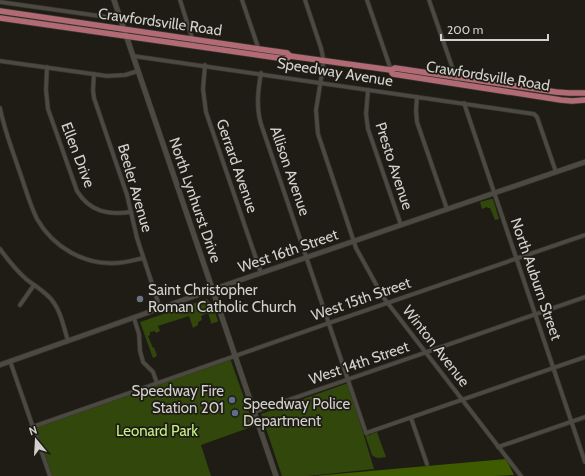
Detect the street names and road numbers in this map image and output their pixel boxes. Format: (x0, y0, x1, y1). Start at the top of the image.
street label: Crawfordsville Road (97, 4, 223, 40)
street label: Speedway Avenue (276, 54, 394, 90)
street label: Crawfordsville Road (425, 57, 551, 95)
street label: Gerrard Avenue (213, 117, 262, 216)
street label: Ellen Drive (57, 120, 99, 190)
street label: Presto Avenue (371, 120, 417, 212)
street label: Allison Avenue (266, 124, 314, 218)
street label: North Lynhurst Drive (165, 135, 225, 265)
street label: Beeler Avenue (114, 142, 156, 235)
street label: North Auburn Street (507, 216, 565, 342)
street label: West 16th Street (236, 225, 340, 277)
street label: West 15th Street (309, 274, 413, 324)
street label: Winton Avenue (399, 302, 473, 390)
street label: West 14th Street (307, 337, 411, 389)

